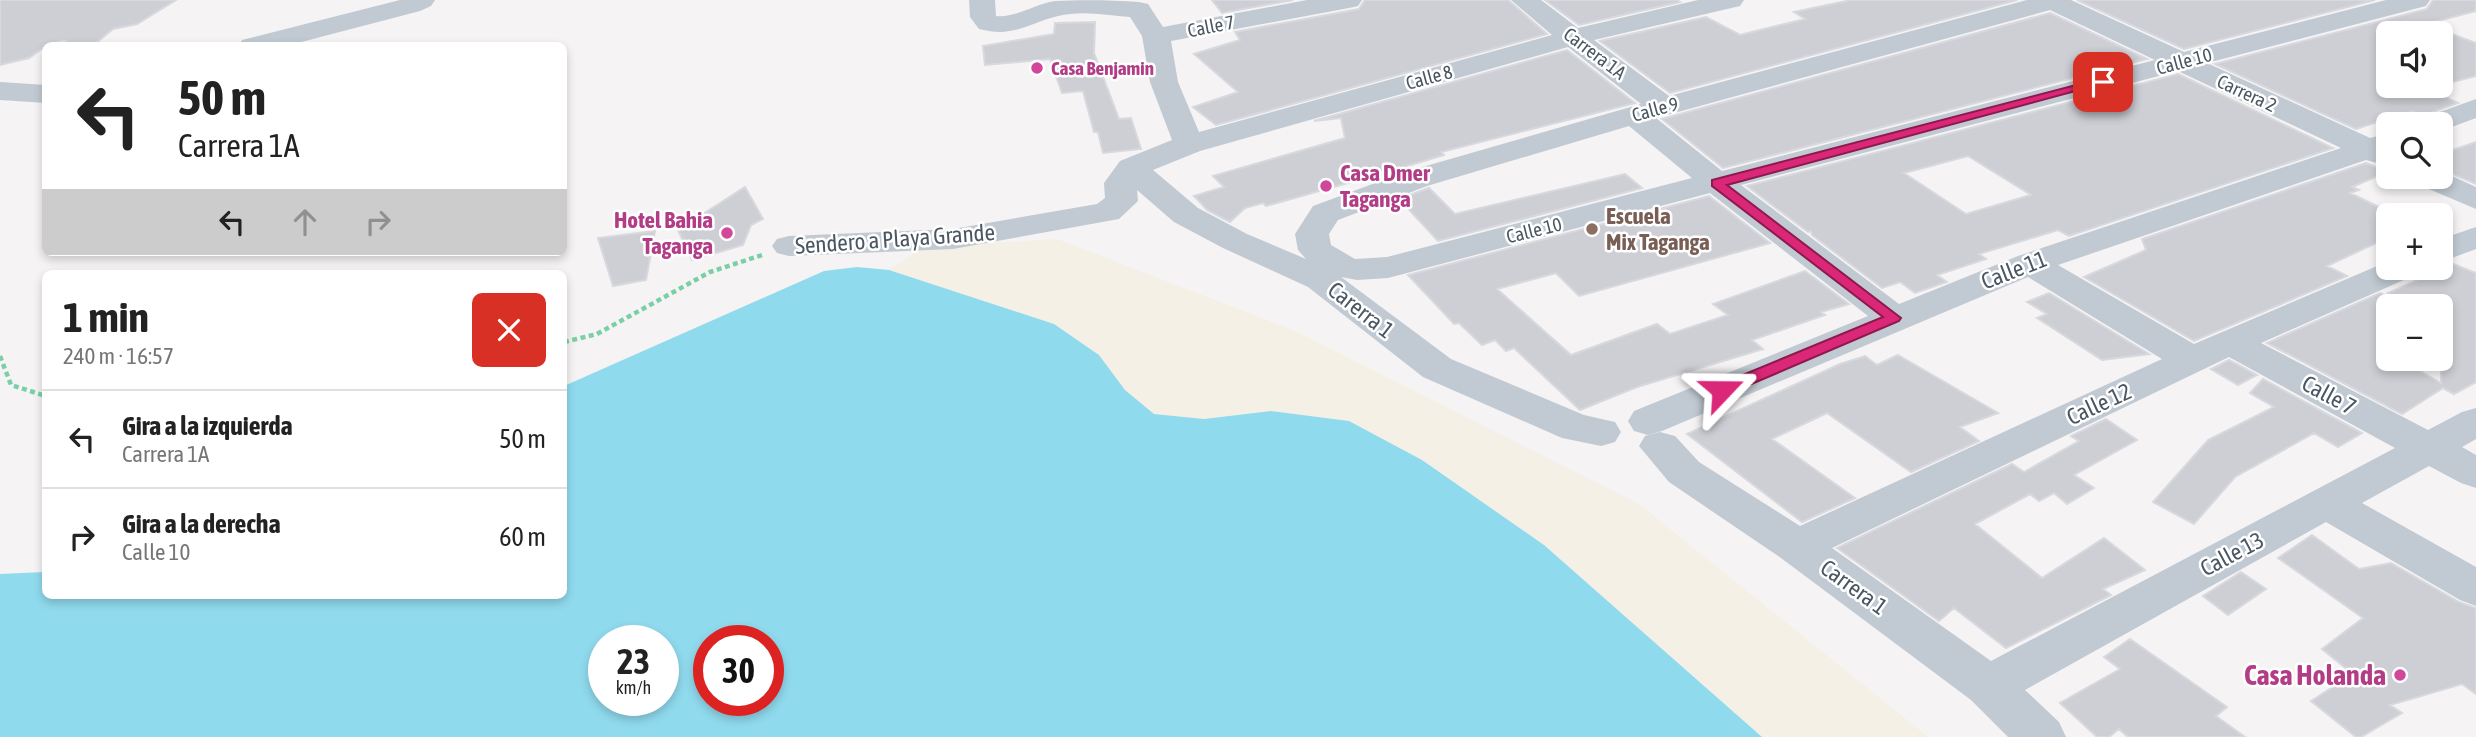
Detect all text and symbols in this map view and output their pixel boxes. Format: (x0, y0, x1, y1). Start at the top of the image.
street label: Calle 7 (1186, 11, 1236, 41)
map controls (2376, 21, 2453, 371)
button: sound (2376, 21, 2453, 98)
street label: Carrera 1A (1560, 23, 1631, 84)
street label: Calle 10 (2154, 43, 2214, 79)
pin (2073, 52, 2133, 112)
place label: Casa Benjamin (1051, 57, 1154, 79)
marker: Casa Benjamin (1029, 60, 1045, 76)
street label: Calle 8 (1403, 60, 1455, 94)
icon: arrive (2084, 63, 2122, 101)
text: 50 m (178, 69, 266, 125)
icon: left (63, 70, 154, 161)
street label: Carrera 2 (2214, 70, 2280, 116)
street label: Calle 9 (1629, 92, 1681, 126)
button: search (2376, 112, 2453, 189)
text: Carrera 1A (178, 127, 299, 164)
place label: Casa Dmer Taganga (1340, 160, 1431, 212)
marker: Casa Dmer Taganga (1318, 178, 1334, 194)
icon: left (213, 203, 251, 241)
icon: ahead (286, 203, 324, 241)
icon: right (359, 203, 397, 241)
place label: Escuela Mix Taganga (1606, 203, 1710, 255)
button: + (2376, 203, 2453, 280)
place label: Hotel Bahia Taganga (614, 207, 713, 259)
street label: Calle 10 (1504, 212, 1564, 247)
street label: Sendero a Playa Grande (794, 219, 996, 259)
marker: Escuela Mix Taganga (1584, 221, 1600, 237)
marker: Hotel Bahia Taganga (719, 225, 735, 241)
street label: Calle 11 (1977, 246, 2051, 294)
street label: Carerra 1 (1323, 276, 1399, 344)
text: 1 min (63, 293, 149, 341)
button: close (472, 293, 546, 367)
button: − (2376, 294, 2453, 371)
text: 240 m · 16:57 (63, 343, 174, 369)
position arrow (1685, 353, 1759, 427)
street label: Calle 7 (2298, 370, 2360, 420)
street label: Calle 12 (2063, 378, 2135, 430)
text: Gira a la izquierda (122, 411, 293, 441)
icon: left (63, 420, 101, 458)
text: 50 m (499, 424, 546, 454)
text: Carrera 1A (122, 441, 209, 467)
text: Gira a la derecha (122, 509, 281, 539)
icon: right (63, 518, 101, 556)
text: 60 m (499, 522, 546, 552)
street label: Calle 13 (2196, 527, 2268, 581)
text: Calle 10 (122, 539, 190, 565)
street label: Carrera 1 (1816, 554, 1892, 620)
speed limit sign: 30 (693, 625, 784, 716)
text: 23 (617, 641, 650, 681)
place label: Casa Holanda (2244, 659, 2386, 691)
marker: Casa Holanda (2392, 667, 2408, 683)
text: km/h (616, 677, 651, 698)

